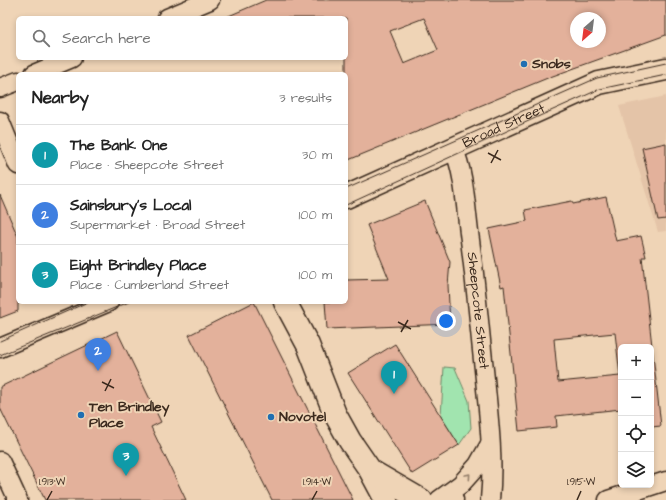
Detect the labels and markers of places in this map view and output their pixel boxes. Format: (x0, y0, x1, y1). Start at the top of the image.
place label: Snobs (531, 54, 571, 74)
marker: Snobs (519, 59, 529, 69)
pin: 2 (85, 338, 111, 371)
pin: 1 (381, 361, 407, 394)
place label: Ten Brindley Place (88, 397, 170, 433)
place label: Novotel (279, 407, 327, 427)
marker: Ten Brindley Place (76, 410, 86, 420)
marker: Novotel (266, 412, 276, 422)
pin: 3 (113, 443, 139, 476)

